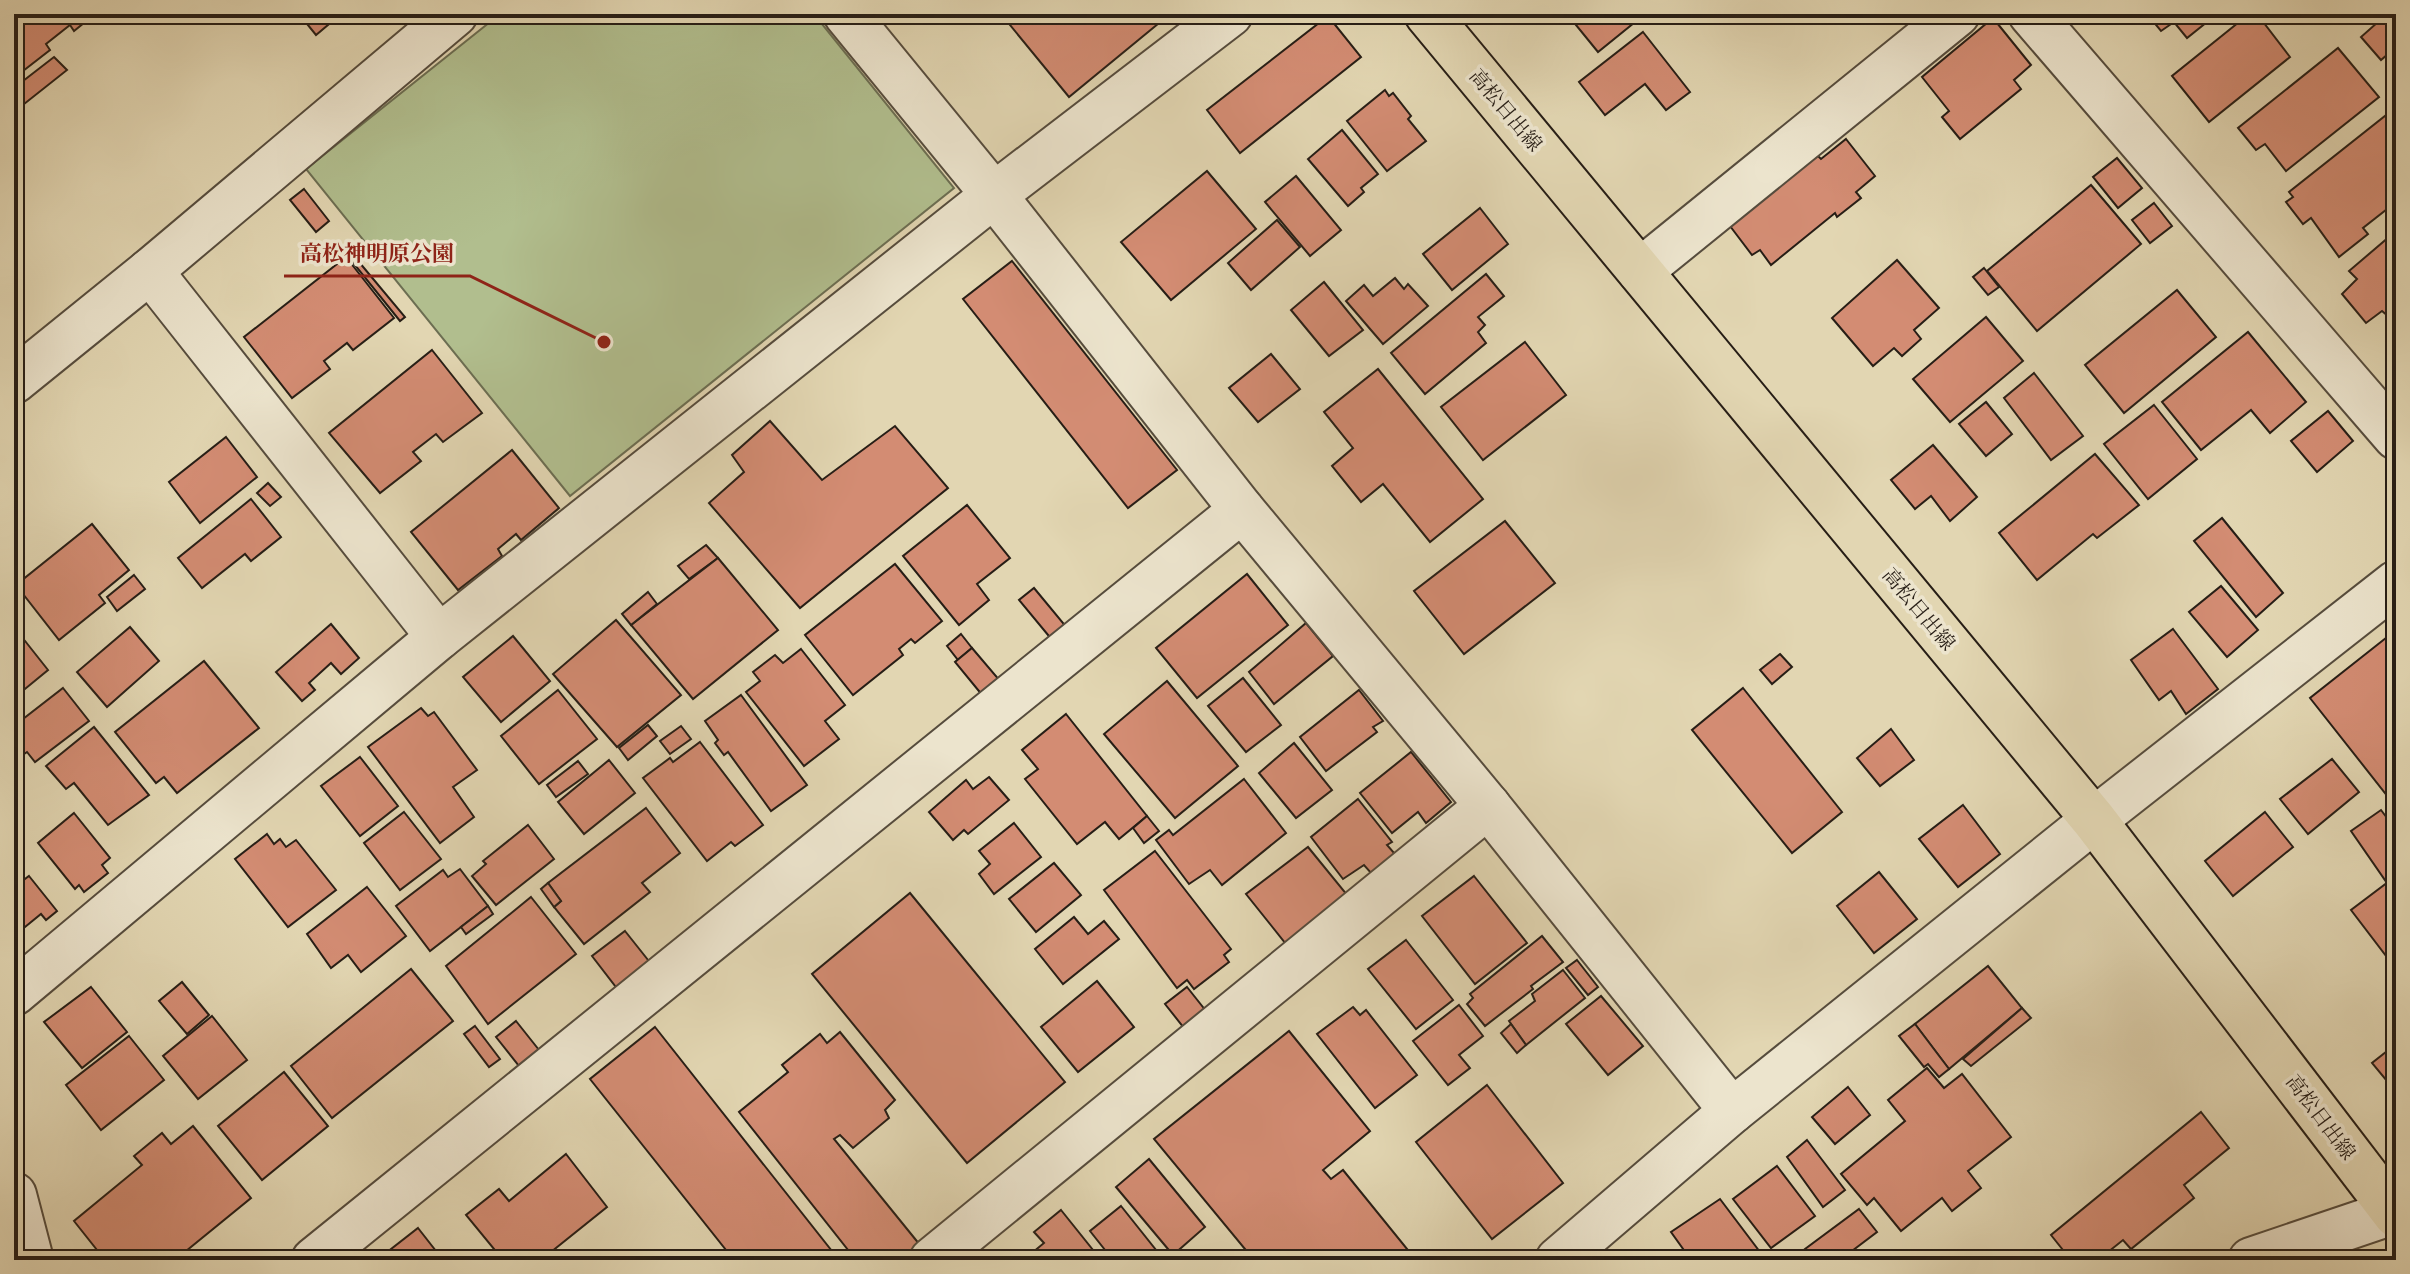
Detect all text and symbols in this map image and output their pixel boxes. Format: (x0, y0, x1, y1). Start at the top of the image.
street label: 高松日出線 (1465, 64, 1547, 156)
callout: 高松神明原公園 (284, 230, 470, 276)
text: 高松神明原公園 (300, 240, 454, 267)
street label: 高松日出線 (1878, 563, 1960, 655)
street label: 高松日出線 (2281, 1070, 2361, 1164)

